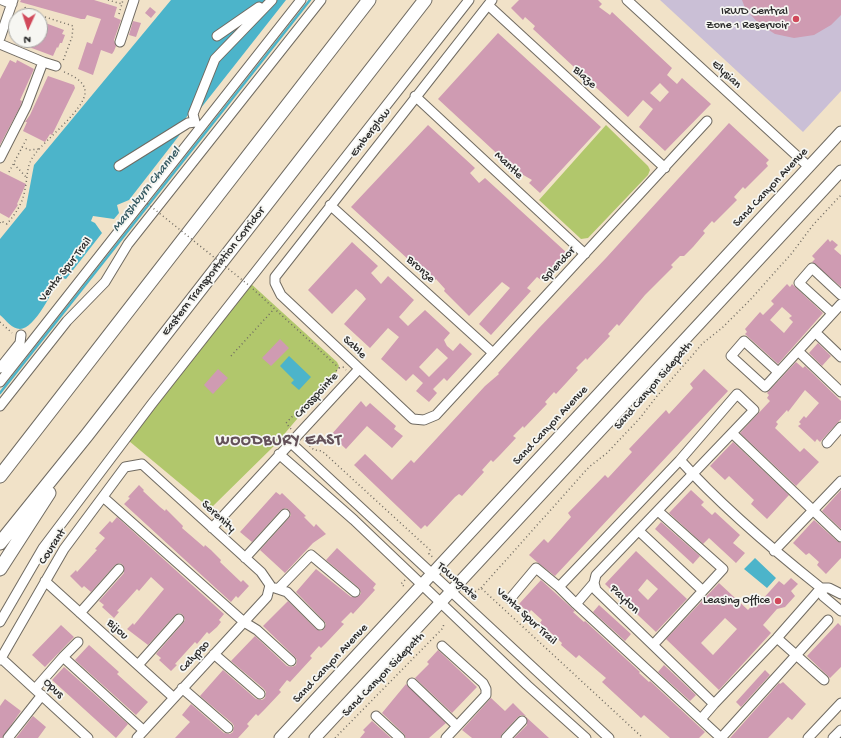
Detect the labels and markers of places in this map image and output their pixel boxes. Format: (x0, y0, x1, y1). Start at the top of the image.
place label: IRWD Central Zone 1 Reservoir (706, 5, 788, 33)
marker: IRWD Central Zone 1 Reservoir (791, 14, 801, 24)
place label: Leasing Office (703, 594, 770, 608)
marker: Leasing Office (773, 596, 783, 606)

